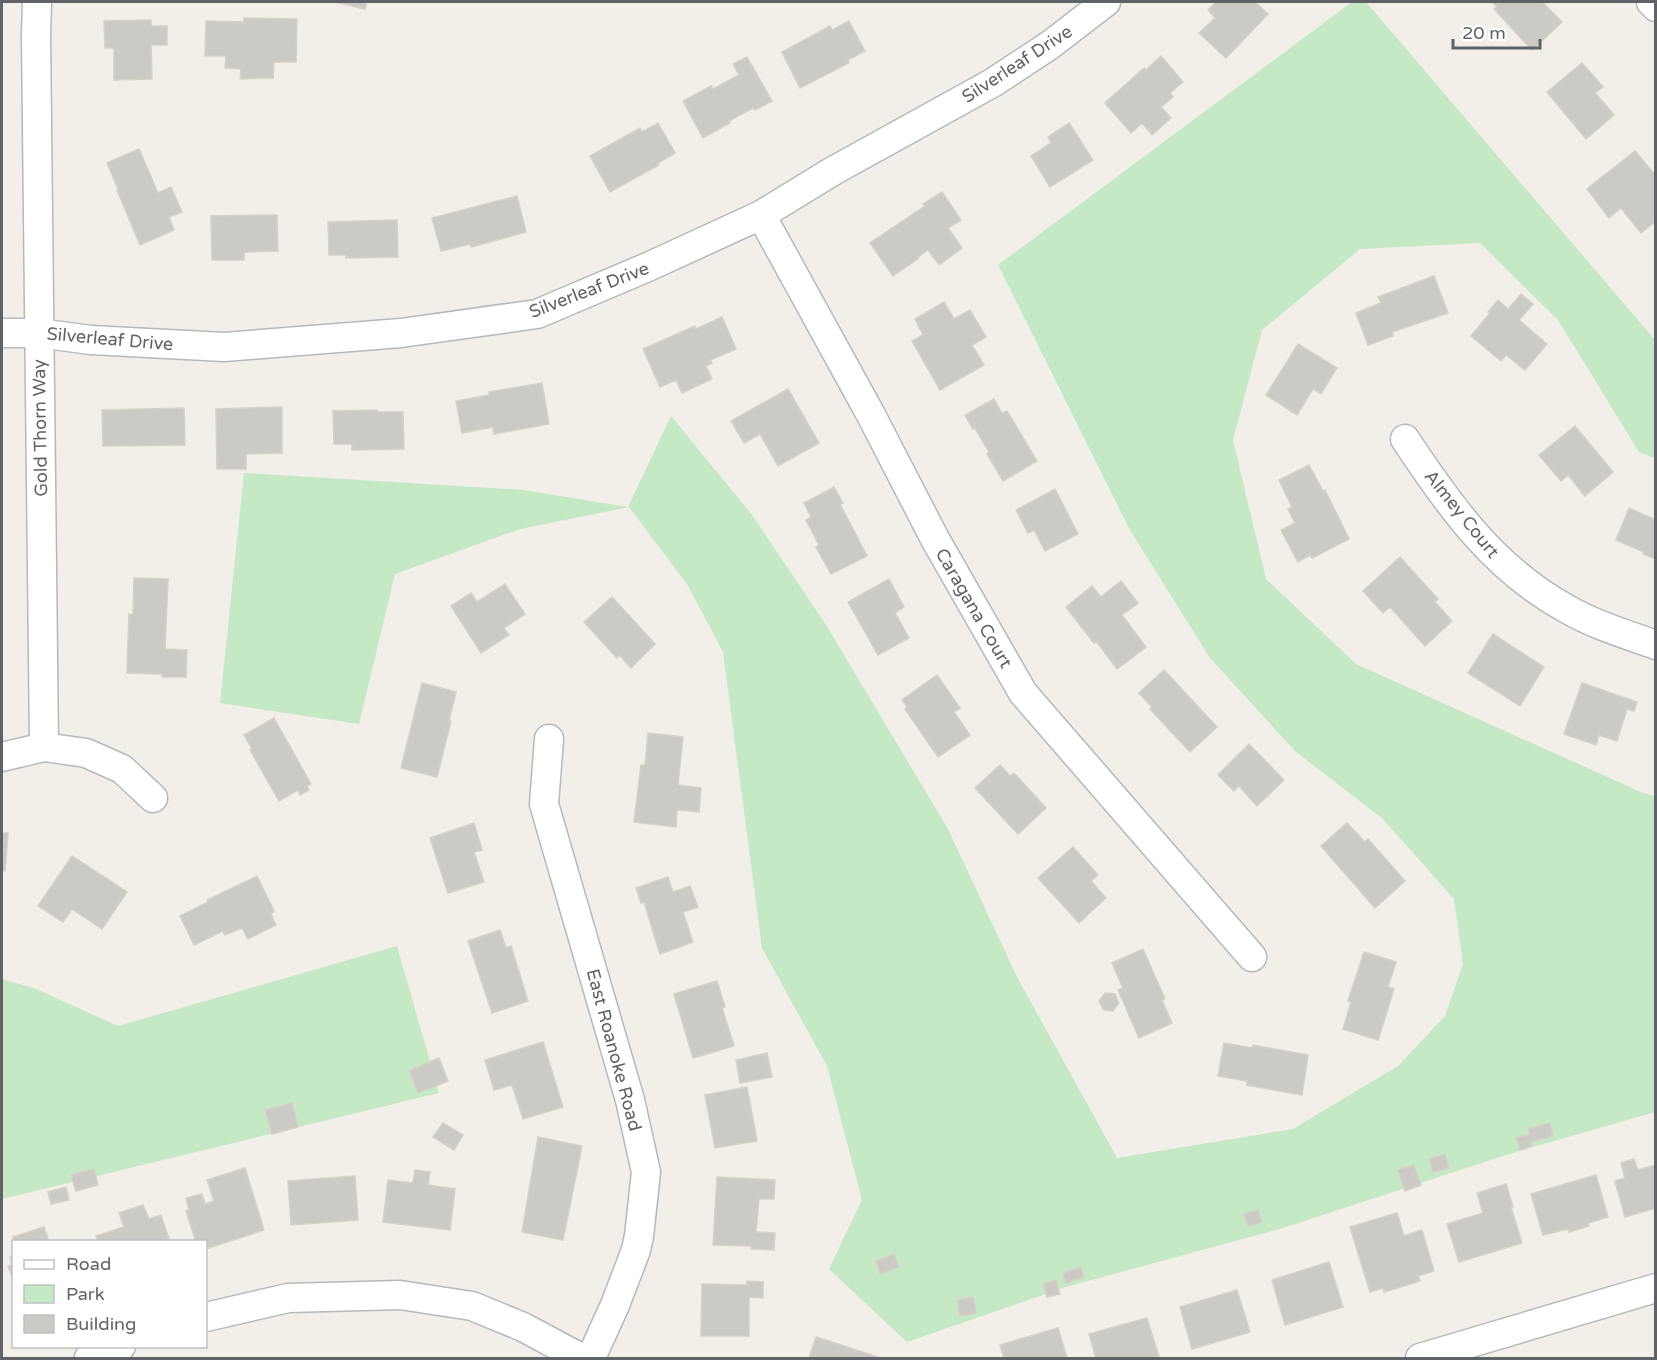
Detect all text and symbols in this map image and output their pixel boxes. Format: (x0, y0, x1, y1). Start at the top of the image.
scale bar (1453, 12, 1540, 50)
street label: Silverleaf Drive (958, 20, 1076, 108)
text: 20 m (1462, 22, 1506, 44)
street label: Silverleaf Drive (526, 257, 652, 323)
street label: Silverleaf Drive (46, 323, 174, 355)
street label: Gold Thorn Way (28, 359, 52, 497)
street label: Almey Court (1420, 466, 1504, 562)
street label: Caragana Court (931, 544, 1017, 672)
street label: East Roanoke Road (582, 966, 646, 1134)
legend (12, 1240, 207, 1348)
text: Road (66, 1253, 111, 1275)
text: Park (66, 1283, 105, 1305)
text: Building (66, 1313, 136, 1335)

